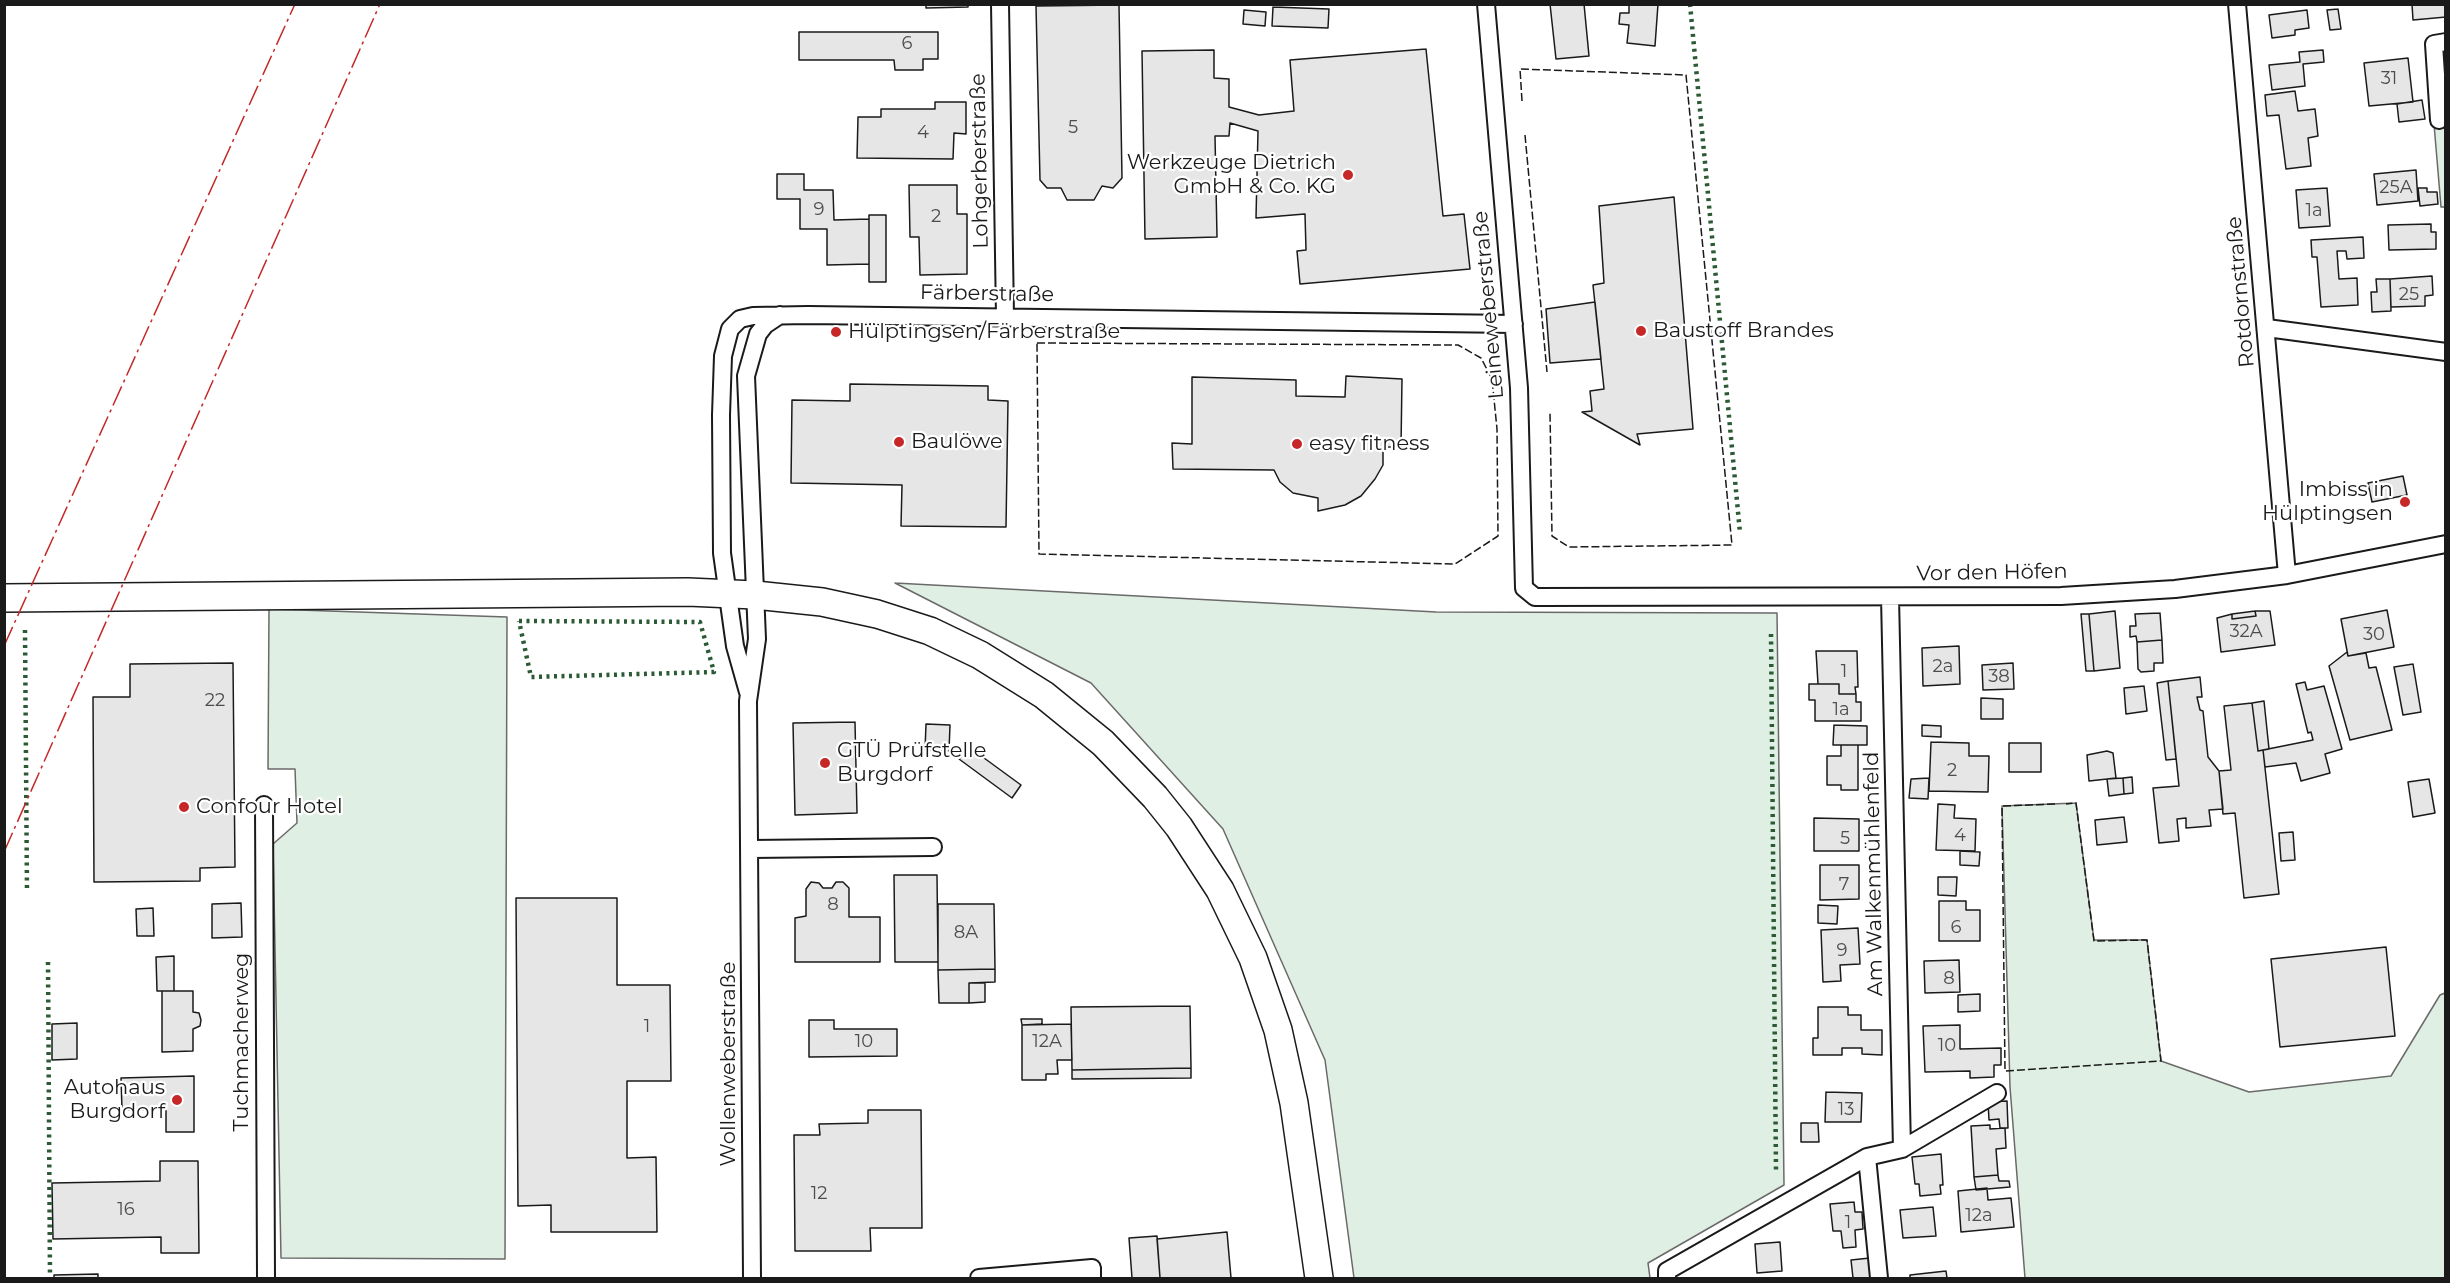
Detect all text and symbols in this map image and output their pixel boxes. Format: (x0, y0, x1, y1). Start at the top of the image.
house number: 6 (902, 33, 912, 55)
house number: 31 (2381, 68, 2397, 90)
street label: Lohgerberstraße (966, 73, 994, 249)
house number: 5 (1068, 117, 1078, 139)
house number: 4 (917, 122, 929, 144)
place label: Werkzeuge Dietrich GmbH & Co. KG (1127, 150, 1336, 200)
marker: Werkzeuge Dietrich GmbH & Co. KG (1341, 168, 1355, 182)
house number: 25A (2379, 177, 2413, 199)
house number: 9 (814, 199, 824, 221)
house number: 1a (2305, 200, 2323, 222)
house number: 2 (931, 206, 941, 228)
street label: Leineweberstraße (1468, 210, 1510, 400)
street label: Rotdornstraße (2222, 215, 2260, 369)
street label: Färberstraße (920, 280, 1054, 308)
house number: 25 (2399, 284, 2419, 306)
place label: Baustoff Brandes (1653, 318, 1834, 344)
place label: Hülptingsen/Färberstraße (848, 319, 1120, 345)
marker: Baustoff Brandes (1634, 324, 1648, 338)
marker: Hülptingsen/Färberstraße (829, 325, 843, 339)
place label: Baulöwe (911, 429, 1003, 455)
place label: easy fitness (1309, 431, 1430, 457)
marker: Baulöwe (892, 435, 906, 449)
marker: easy fitness (1290, 437, 1304, 451)
place label: Imbiss in Hülptingsen (2262, 477, 2393, 527)
marker: Imbiss in Hülptingsen (2398, 495, 2412, 509)
street label: Vor den Höfen (1916, 559, 2068, 587)
house number: 32A (2229, 621, 2263, 643)
house number: 30 (2363, 624, 2385, 646)
house number: 2a (1933, 656, 1953, 678)
house number: 1 (1841, 661, 1847, 683)
house number: 38 (1988, 666, 2010, 688)
house number: 22 (205, 690, 225, 712)
house number: 1a (1832, 699, 1850, 721)
place label: GTÜ Prüfstelle Burgdorf (837, 738, 986, 788)
street label: Am Walkenmühlenfeld (1859, 751, 1889, 997)
marker: GTÜ Prüfstelle Burgdorf (818, 756, 832, 770)
house number: 2 (1947, 760, 1957, 782)
place label: Confour Hotel (196, 794, 343, 820)
marker: Confour Hotel (177, 800, 191, 814)
house number: 4 (1954, 825, 1966, 847)
house number: 5 (1840, 828, 1850, 850)
house number: 7 (1839, 874, 1849, 896)
house number: 8 (827, 894, 839, 916)
house number: 6 (1951, 917, 1961, 939)
house number: 8A (954, 922, 978, 944)
house number: 9 (1837, 940, 1847, 962)
street label: Tuchmacherweg (229, 953, 255, 1131)
street label: Wollenweberstraße (716, 962, 742, 1166)
house number: 8 (1943, 968, 1955, 990)
house number: 1 (644, 1016, 650, 1038)
house number: 10 (855, 1031, 873, 1053)
house number: 12A (1032, 1031, 1062, 1053)
house number: 10 (1938, 1035, 1956, 1057)
place label: Autohaus Burgdorf (64, 1075, 165, 1125)
marker: Autohaus Burgdorf (170, 1093, 184, 1107)
house number: 13 (1838, 1099, 1854, 1121)
house number: 12 (811, 1183, 827, 1205)
house number: 16 (117, 1199, 135, 1221)
house number: 12a (1965, 1205, 1993, 1227)
house number: 1 (1845, 1212, 1851, 1234)

